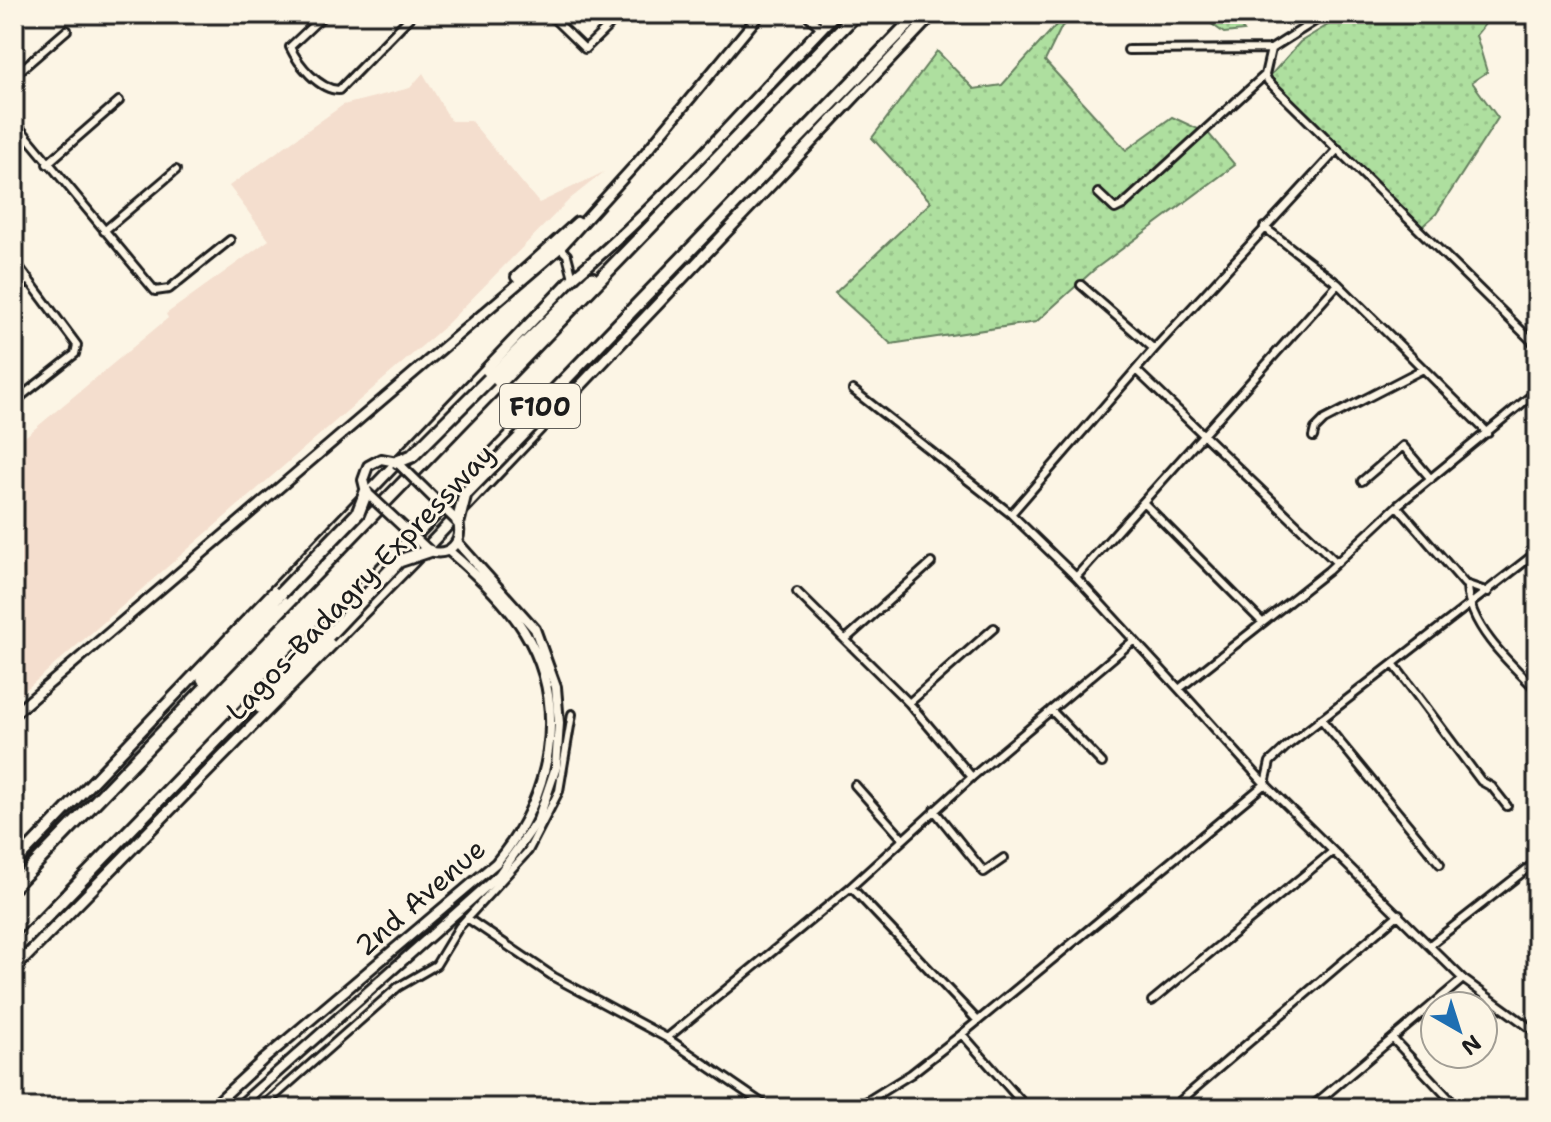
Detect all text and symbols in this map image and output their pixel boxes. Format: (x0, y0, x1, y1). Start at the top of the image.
road number: F100 (500, 384, 580, 428)
street label: Lagos-Badagry Expressway (217, 435, 503, 729)
street label: 2nd Avenue (347, 830, 493, 964)
north arrow (1419, 990, 1499, 1070)
text: N (1455, 1028, 1487, 1062)

